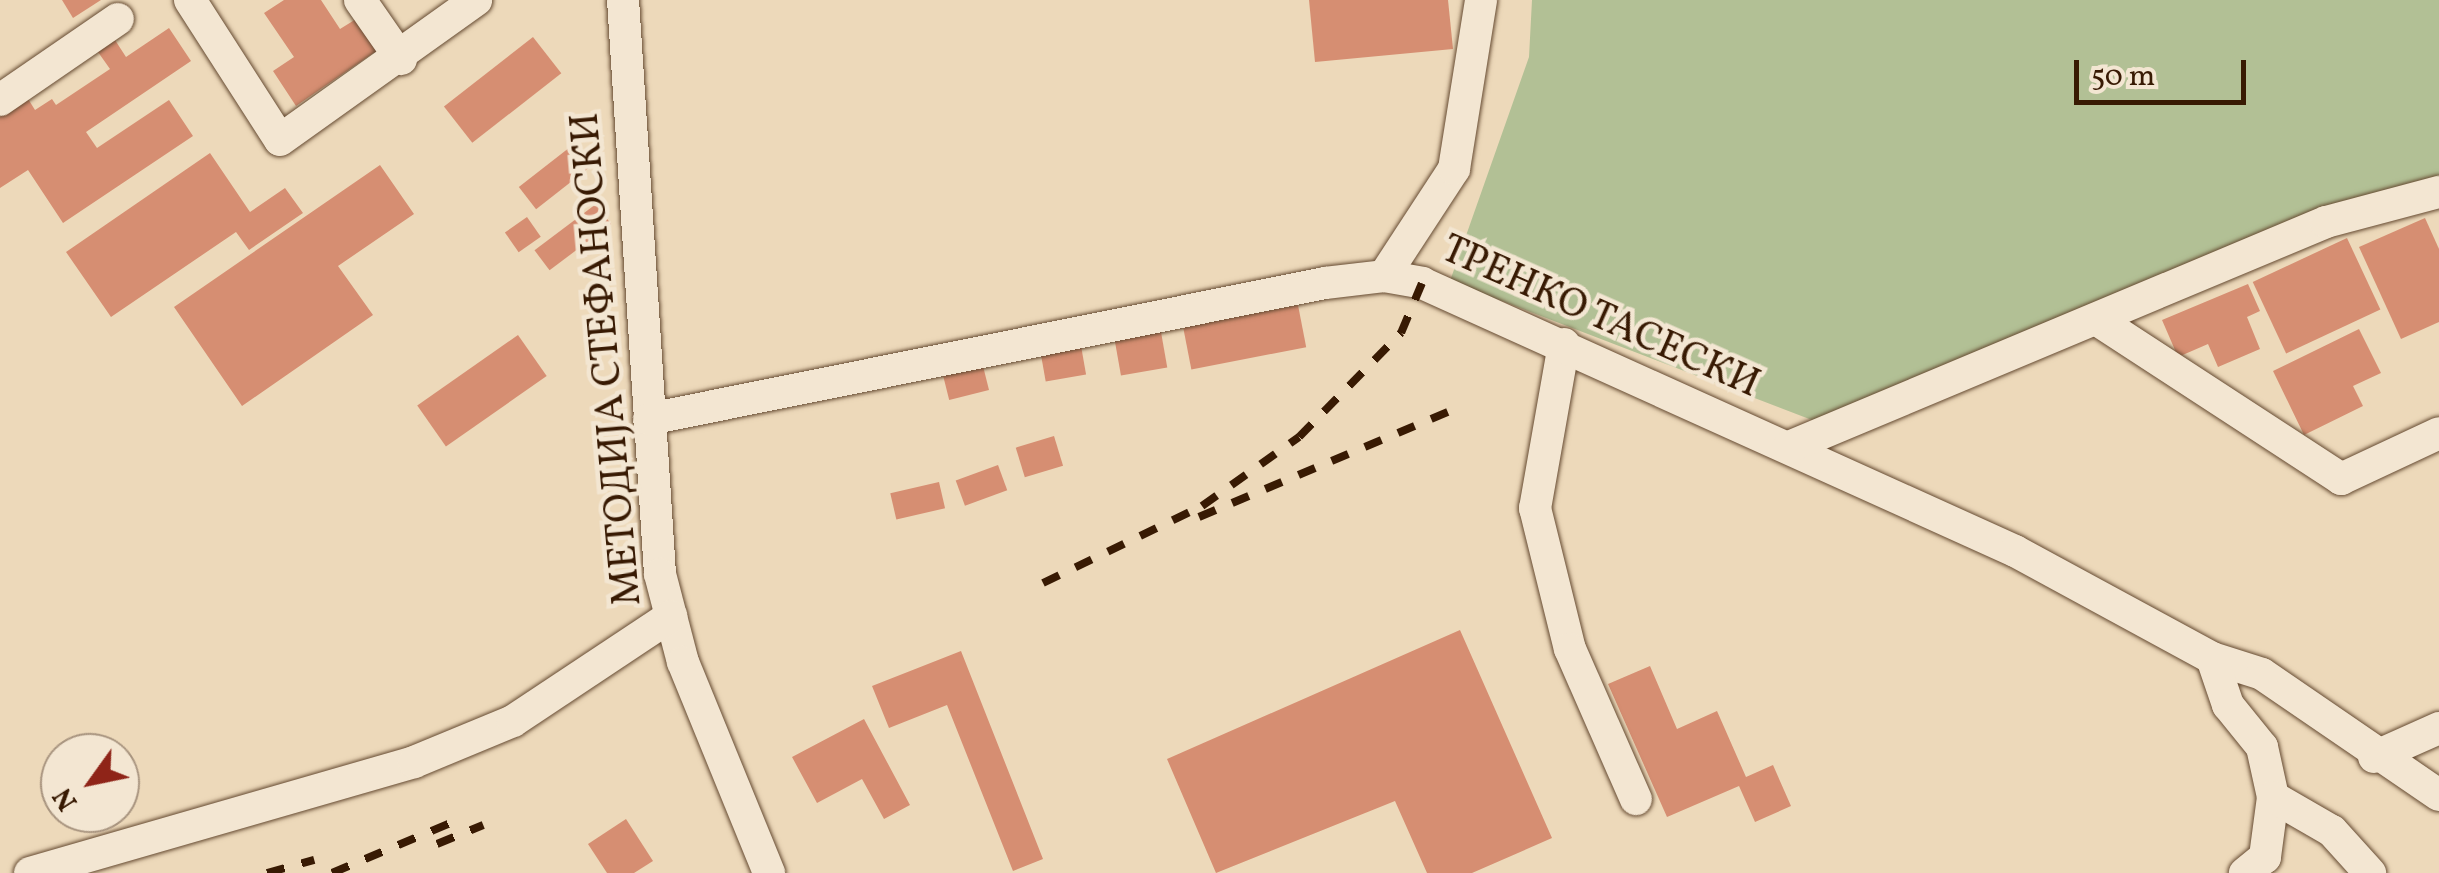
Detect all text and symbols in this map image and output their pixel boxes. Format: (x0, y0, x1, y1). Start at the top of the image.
scale bar (2079, 40, 2252, 102)
text: 50 m (2091, 56, 2155, 98)
street label: МЕТОДИЈА СТЕФАНОСКИ (563, 110, 653, 608)
street label: ТРЕНКО ТАСЕСКИ (1433, 226, 1767, 410)
north arrow (40, 733, 140, 833)
text: N (44, 779, 88, 818)

